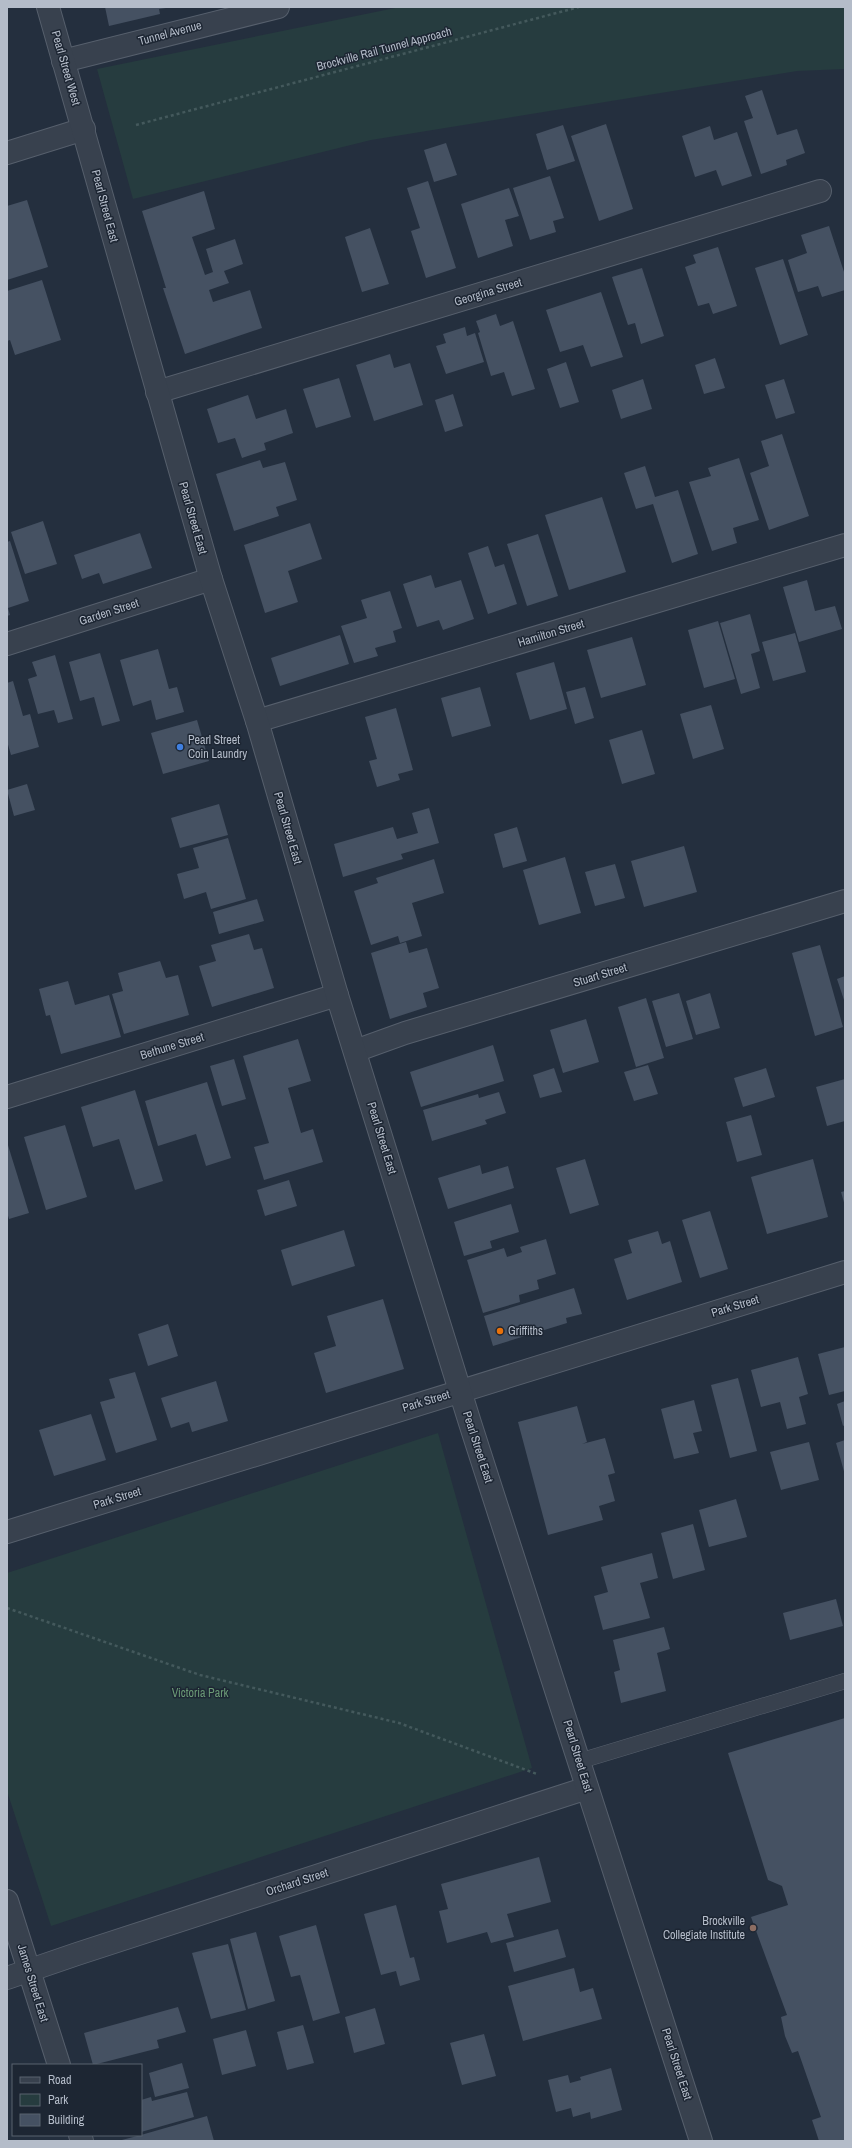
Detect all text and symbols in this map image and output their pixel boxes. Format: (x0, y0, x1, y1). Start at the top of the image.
street label: Tunnel Avenue (137, 17, 203, 49)
street label: Brockville Rail Tunnel Approach (315, 23, 453, 75)
street label: Pearl Street West (48, 29, 84, 107)
street label: Pearl Street East (88, 168, 122, 244)
street label: Georgina Street (452, 274, 524, 310)
street label: Pearl Street East (175, 480, 211, 556)
street label: Garden Street (77, 595, 141, 629)
street label: Hamilton Street (516, 615, 586, 651)
place label: Pearl Street Coin Laundry (188, 732, 247, 762)
marker: Pearl Street Coin Laundry (175, 742, 185, 752)
street label: Pearl Street East (270, 790, 306, 866)
street label: Stuart Street (571, 959, 629, 991)
street label: Bethune Street (138, 1029, 206, 1063)
street label: Pearl Street East (363, 1100, 401, 1176)
street label: Park Street (709, 1291, 761, 1321)
place label: Griffiths (508, 1323, 543, 1339)
marker: Griffiths (495, 1326, 505, 1336)
street label: Park Street (400, 1386, 452, 1416)
street label: Pearl Street East (459, 1409, 497, 1485)
street label: Park Street (91, 1483, 143, 1513)
park label: Victoria Park (172, 1685, 228, 1701)
street label: Pearl Street East (559, 1718, 597, 1794)
street label: Orchard Street (264, 1864, 330, 1900)
place label: Brockville Collegiate Institute (663, 1913, 745, 1943)
marker: Brockville Collegiate Institute (748, 1923, 758, 1933)
street label: James Street East (14, 1942, 52, 2024)
street label: Pearl Street East (658, 2026, 696, 2102)
legend (12, 2064, 142, 2136)
text: Road (48, 2072, 72, 2088)
text: Park (48, 2092, 68, 2108)
text: Building (48, 2112, 85, 2128)

